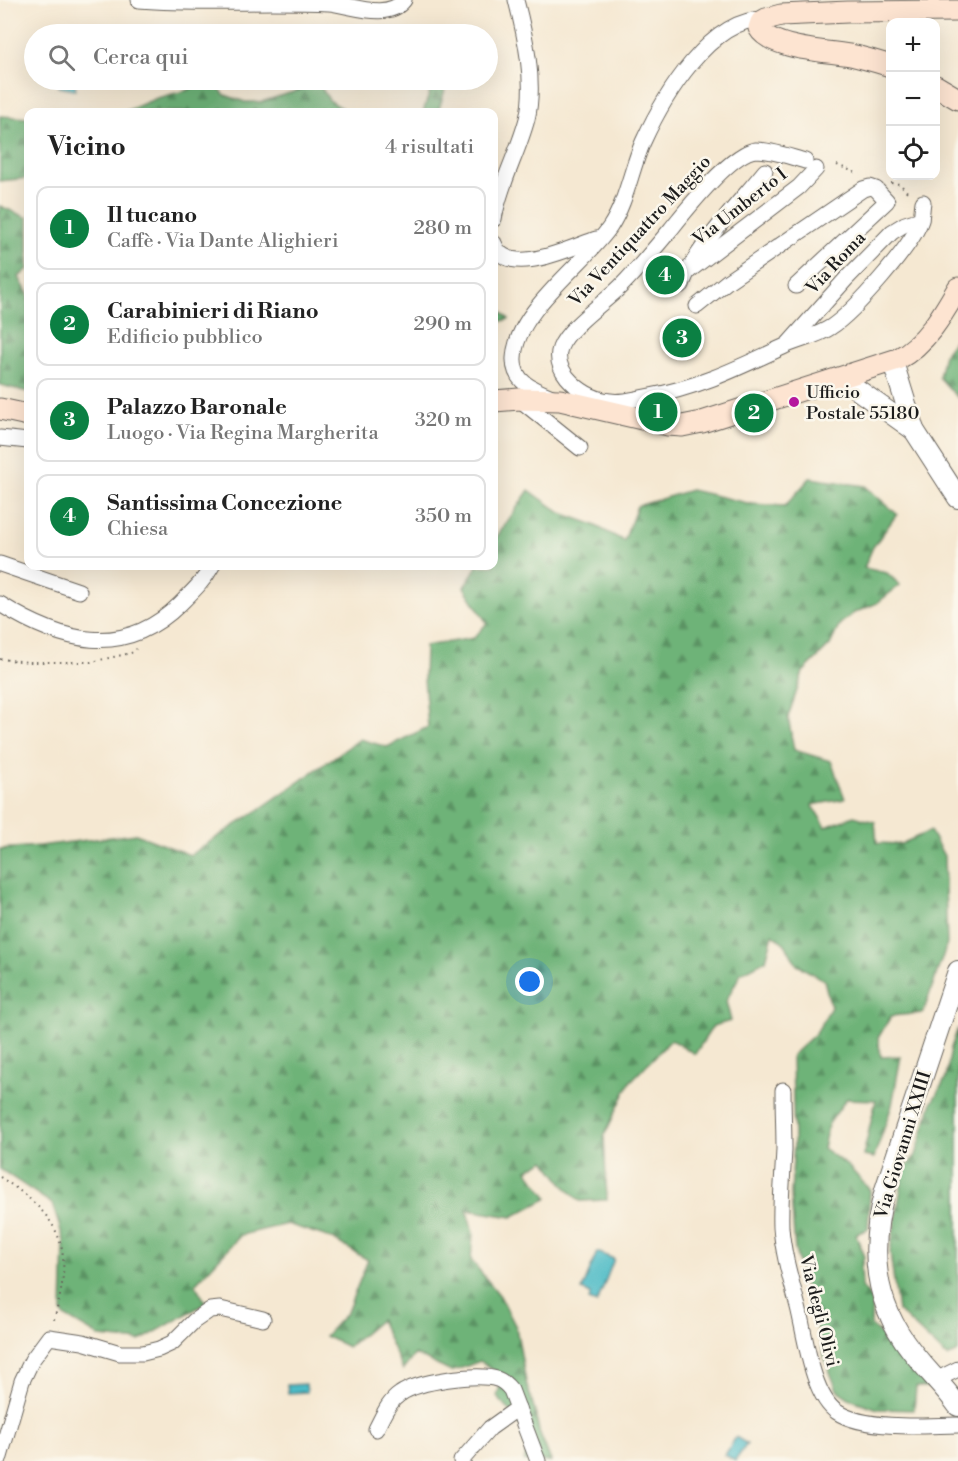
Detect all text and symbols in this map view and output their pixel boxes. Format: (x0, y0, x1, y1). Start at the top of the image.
map controls (886, 18, 940, 180)
button: + (886, 18, 940, 72)
search box (24, 24, 498, 90)
icon: search (45, 41, 78, 74)
text: Cerca qui (93, 44, 189, 71)
button: − (886, 72, 940, 126)
button: locate (886, 126, 940, 180)
text: Vicino (48, 131, 126, 163)
text: 4 risultati (385, 135, 474, 160)
street label: Via Ventiquattro Maggio (563, 151, 716, 312)
street label: Via Umberto I (687, 163, 792, 252)
text: Il tucano (107, 202, 197, 229)
text: 1 (65, 216, 74, 241)
text: 280 m (413, 216, 472, 241)
street label: Via Roma (800, 226, 872, 300)
text: Caffè · Via Dante Alighieri (107, 229, 339, 254)
pin: 4 (646, 252, 684, 298)
text: Carabinieri di Riano (107, 298, 319, 325)
text: 2 (63, 312, 76, 337)
text: 290 m (414, 312, 472, 337)
pin: 3 (662, 316, 702, 360)
text: Edificio pubblico (107, 325, 263, 350)
place label: Ufficio Postale 55180 (806, 381, 919, 425)
pin: 1 (638, 390, 678, 434)
pin: 2 (734, 390, 774, 436)
text: Palazzo Baronale (107, 394, 287, 421)
marker: Ufficio Postale 55180 (787, 395, 801, 409)
text: 3 (63, 408, 76, 433)
text: 320 m (415, 408, 472, 433)
text: Luogo · Via Regina Margherita (107, 421, 379, 446)
text: Santissima Concezione (107, 490, 342, 517)
text: 4 (63, 504, 76, 529)
text: 350 m (415, 504, 472, 529)
text: Chiesa (107, 517, 168, 542)
your location (515, 967, 544, 996)
street label: Via Giovanni XXIII (869, 1068, 936, 1223)
street label: Via degli Olivi (794, 1252, 844, 1369)

